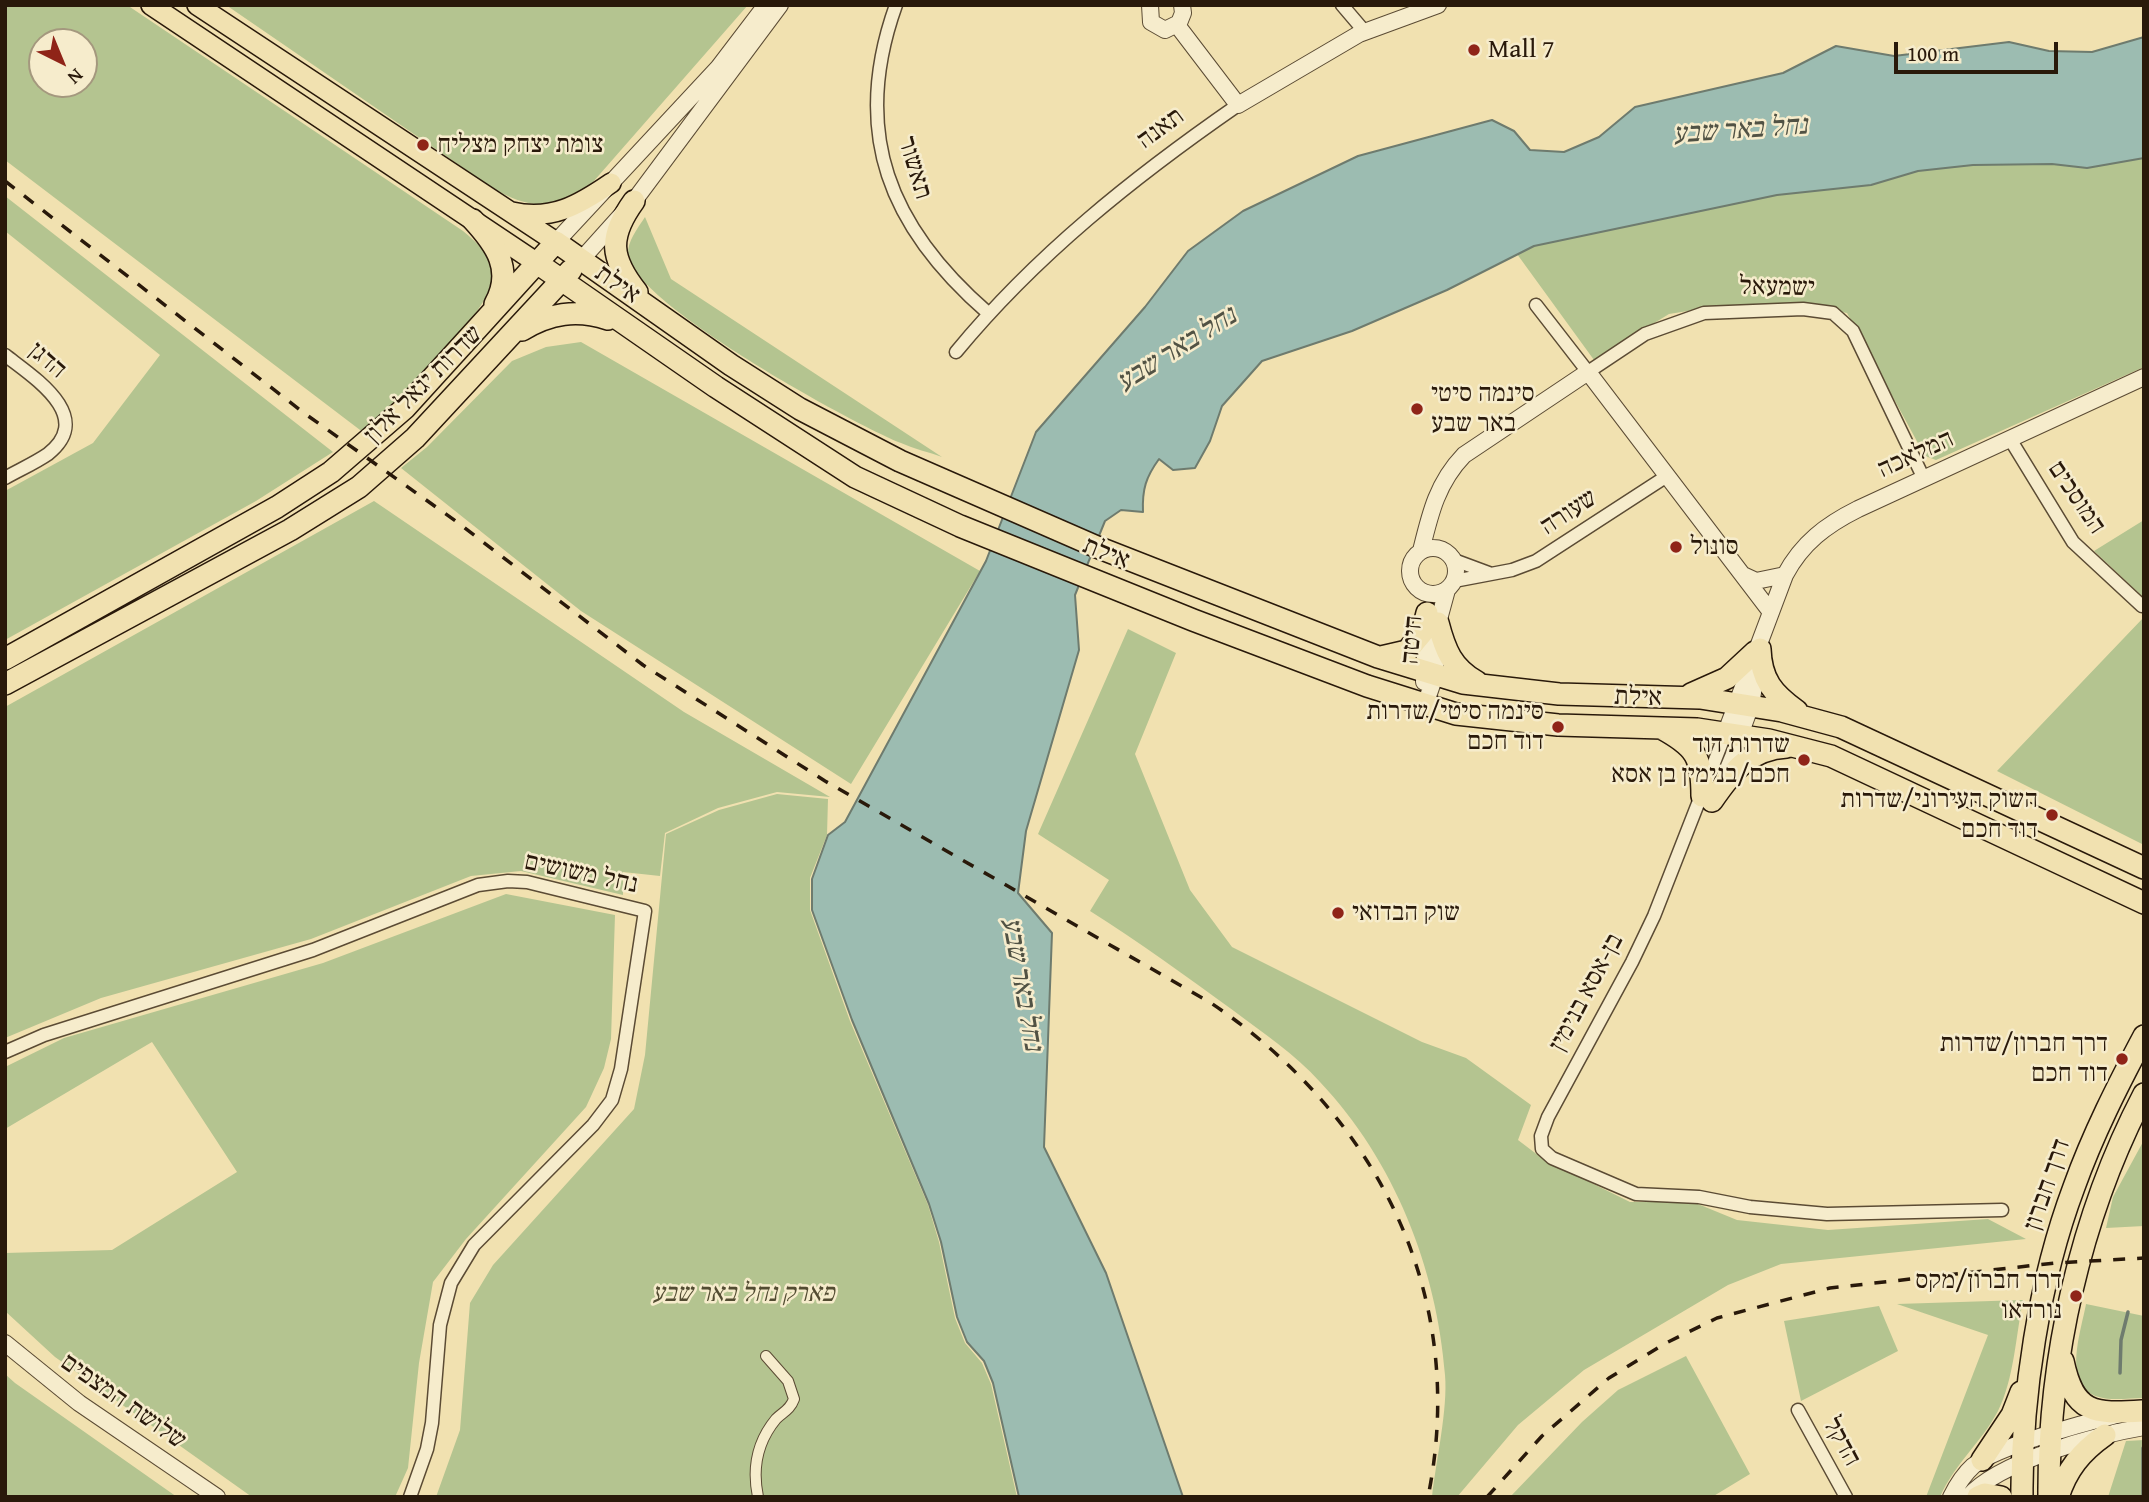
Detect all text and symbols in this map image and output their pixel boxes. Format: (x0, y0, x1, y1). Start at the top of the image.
north arrow (28, 28, 98, 98)
scale bar (1897, 28, 2062, 72)
place label: Mall 7 (1488, 34, 1554, 66)
text: 100 m (1907, 38, 1959, 69)
marker: Mall 7 (1466, 42, 1482, 58)
text: N (62, 62, 90, 91)
street label: תאנה (1131, 101, 1191, 157)
water label: נחל באר שבע (1672, 110, 1808, 152)
place label: צומת יצחק מצליח (437, 129, 604, 161)
street label: תאשור (890, 133, 938, 203)
marker: צומת יצחק מצליח (415, 137, 431, 153)
street label: אילת (588, 258, 646, 312)
street label: ישמעאל (1739, 272, 1815, 304)
water label: נחל באר שבע (1111, 300, 1243, 400)
street label: שדרות יגאל אלון (358, 319, 490, 451)
street label: הדגן (22, 336, 72, 386)
place label: סינמה סיטי באר שבע (1431, 378, 1535, 440)
marker: סינמה סיטי באר שבע (1409, 401, 1425, 417)
street label: המלאכה (1873, 424, 1959, 486)
street label: המוסכים (2040, 455, 2112, 541)
street label: שעורה (1535, 483, 1603, 543)
street label: אילת (1078, 531, 1134, 577)
place label: סונול (1690, 531, 1739, 563)
marker: סונול (1668, 539, 1684, 555)
street label: חיטה (1395, 614, 1431, 666)
street label: אילת (1613, 682, 1663, 714)
place label: סינמה סיטי/שדרות דוד חכם (1367, 696, 1544, 758)
marker: סינמה סיטי/שדרות דוד חכם (1550, 719, 1566, 735)
place label: שדרות דוד חכם/בנימין בן אסא (1611, 729, 1790, 790)
marker: שדרות דוד חכם/בנימין בן אסא (1796, 752, 1812, 768)
place label: השוק העירוני/שדרות דוד חכם (1841, 784, 2038, 846)
marker: השוק העירוני/שדרות דוד חכם (2044, 807, 2060, 823)
street label: נחל משושים (521, 847, 641, 901)
place label: שוק הבדואי (1352, 897, 1460, 929)
marker: שוק הבדואי (1330, 905, 1346, 921)
water label: נחל באר שבע (993, 915, 1049, 1053)
street label: בן-אסא בנימין (1543, 929, 1631, 1057)
place label: דרך חברון/שדרות דוד חכם (1940, 1028, 2108, 1090)
marker: דרך חברון/שדרות דוד חכם (2114, 1051, 2130, 1067)
street label: דרך חברון (2018, 1135, 2078, 1235)
place label: דרך חברון/מקס נורדאו (1915, 1265, 2062, 1326)
park label: פארק נחל באר שבע (652, 1278, 834, 1310)
marker: דרך חברון/מקס נורדאו (2068, 1288, 2084, 1304)
street label: שלושת המצפים (54, 1347, 192, 1457)
street label: הדקל (1815, 1412, 1867, 1472)

